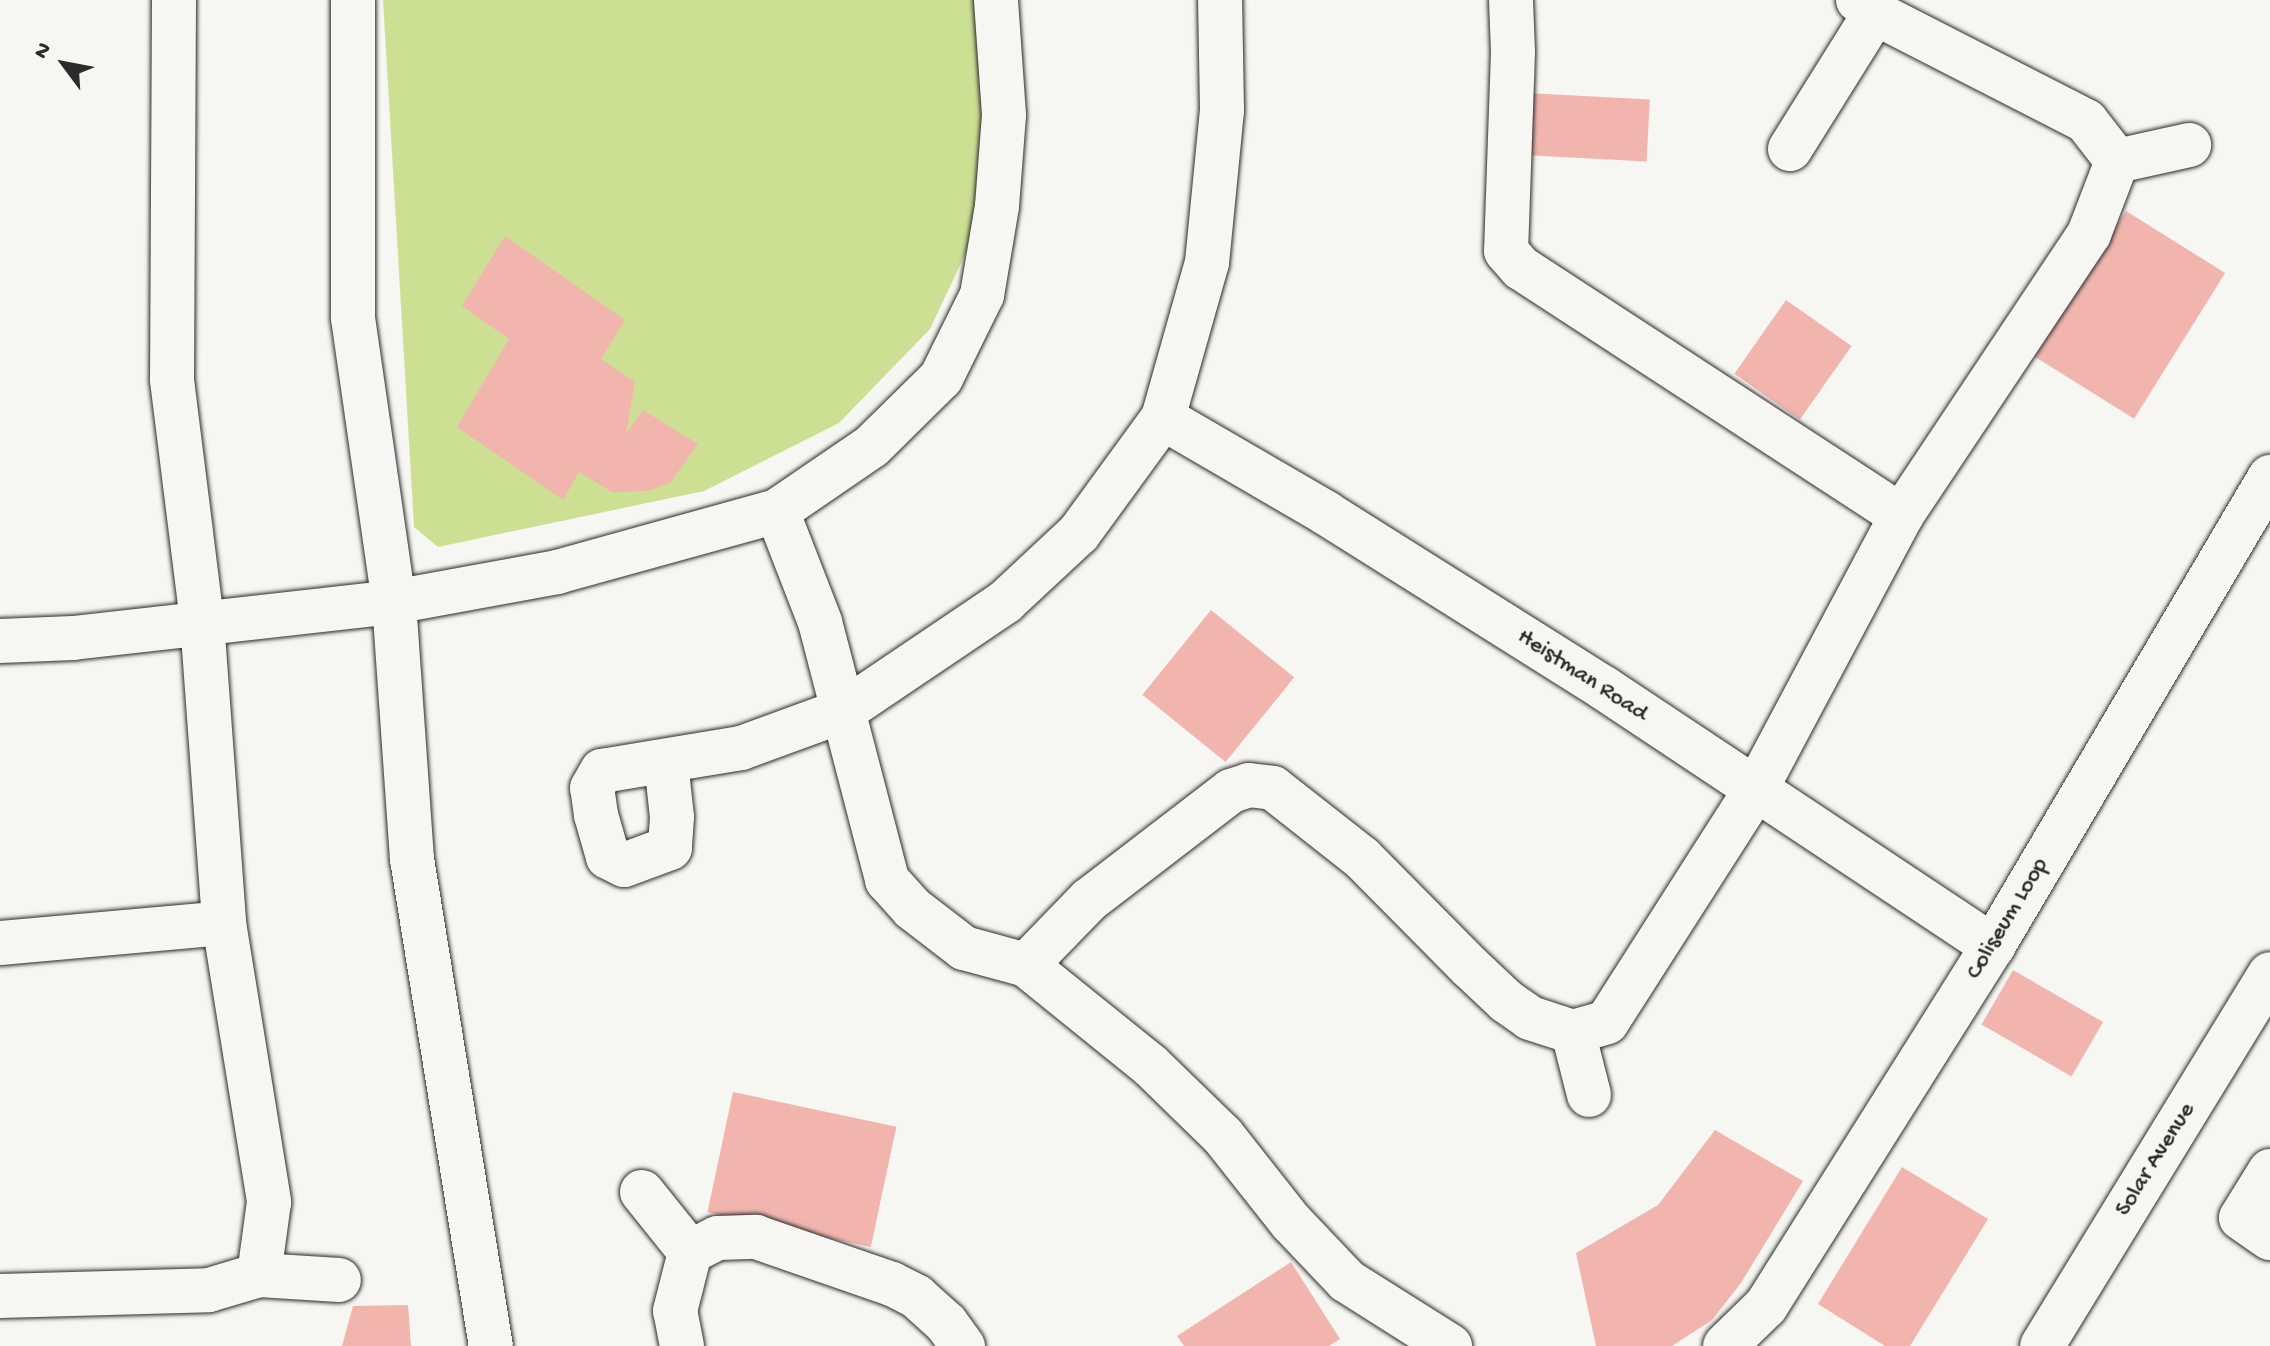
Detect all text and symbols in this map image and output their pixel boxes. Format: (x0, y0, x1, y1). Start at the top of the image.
north arrow (24, 24, 104, 104)
text: N (29, 38, 58, 64)
street label: Heistman Road (1511, 623, 1653, 729)
street label: Coliseum Loop (1960, 853, 2056, 985)
street label: Solar Avenue (2110, 1098, 2202, 1222)

